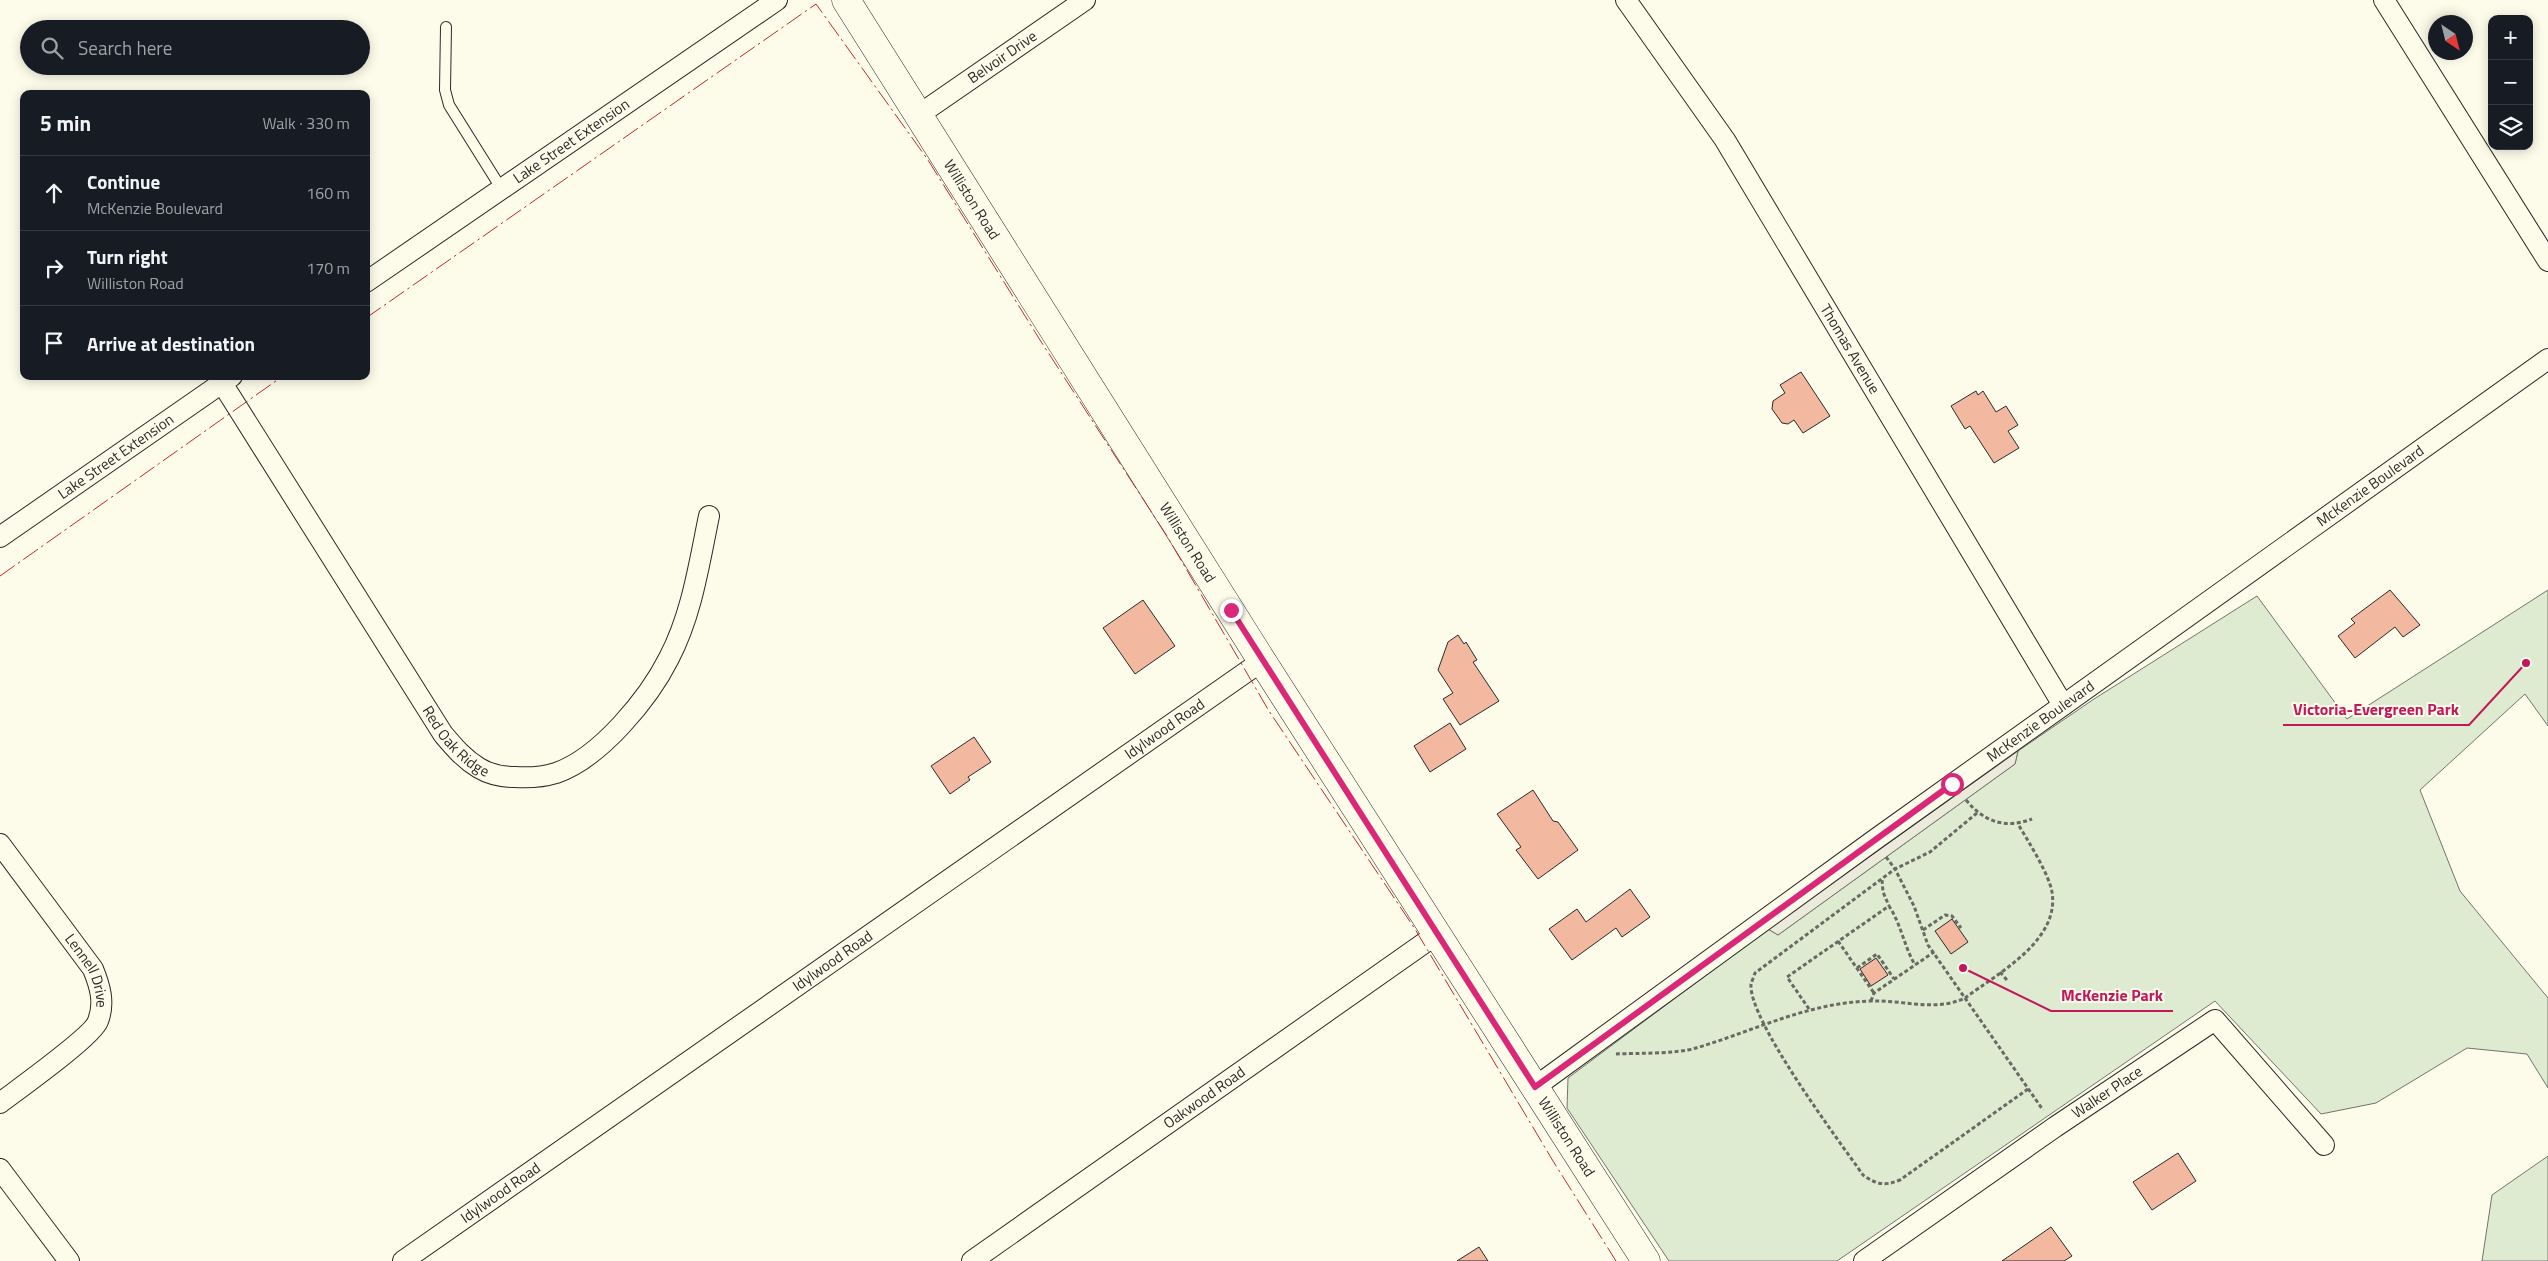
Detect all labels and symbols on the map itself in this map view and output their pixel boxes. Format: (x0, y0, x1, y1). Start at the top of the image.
north arrow (2428, 15, 2473, 60)
street label: Belvoir Drive (963, 25, 1041, 89)
street label: Lake Street Extension (508, 93, 634, 189)
street label: Williston Road (938, 155, 1006, 244)
street label: Thomas Avenue (1815, 299, 1886, 398)
street label: Lake Street Extension (53, 408, 178, 505)
street label: McKenzie Boulevard (2311, 439, 2429, 532)
street label: Williston Road (1154, 498, 1222, 587)
route end (1220, 599, 1243, 622)
street label: McKenzie Boulevard (1982, 674, 2099, 767)
street label: Idylwood Road (1120, 692, 1209, 765)
callout: Victoria-Evergreen Park (2283, 694, 2469, 725)
text: Victoria-Evergreen Park (2293, 697, 2460, 721)
street label: Red Oak Ridge (417, 701, 493, 783)
route start (1941, 773, 1964, 796)
street label: Idylwood Road (788, 924, 877, 997)
street label: Lennell Drive (59, 928, 113, 1008)
callout: McKenzie Park (2051, 980, 2173, 1011)
text: McKenzie Park (2061, 983, 2164, 1007)
street label: Oakwood Road (1158, 1060, 1250, 1134)
street label: Walker Place (2067, 1060, 2147, 1124)
street label: Williston Road (1533, 1092, 1601, 1181)
street label: Idylwood Road (455, 1156, 545, 1229)

